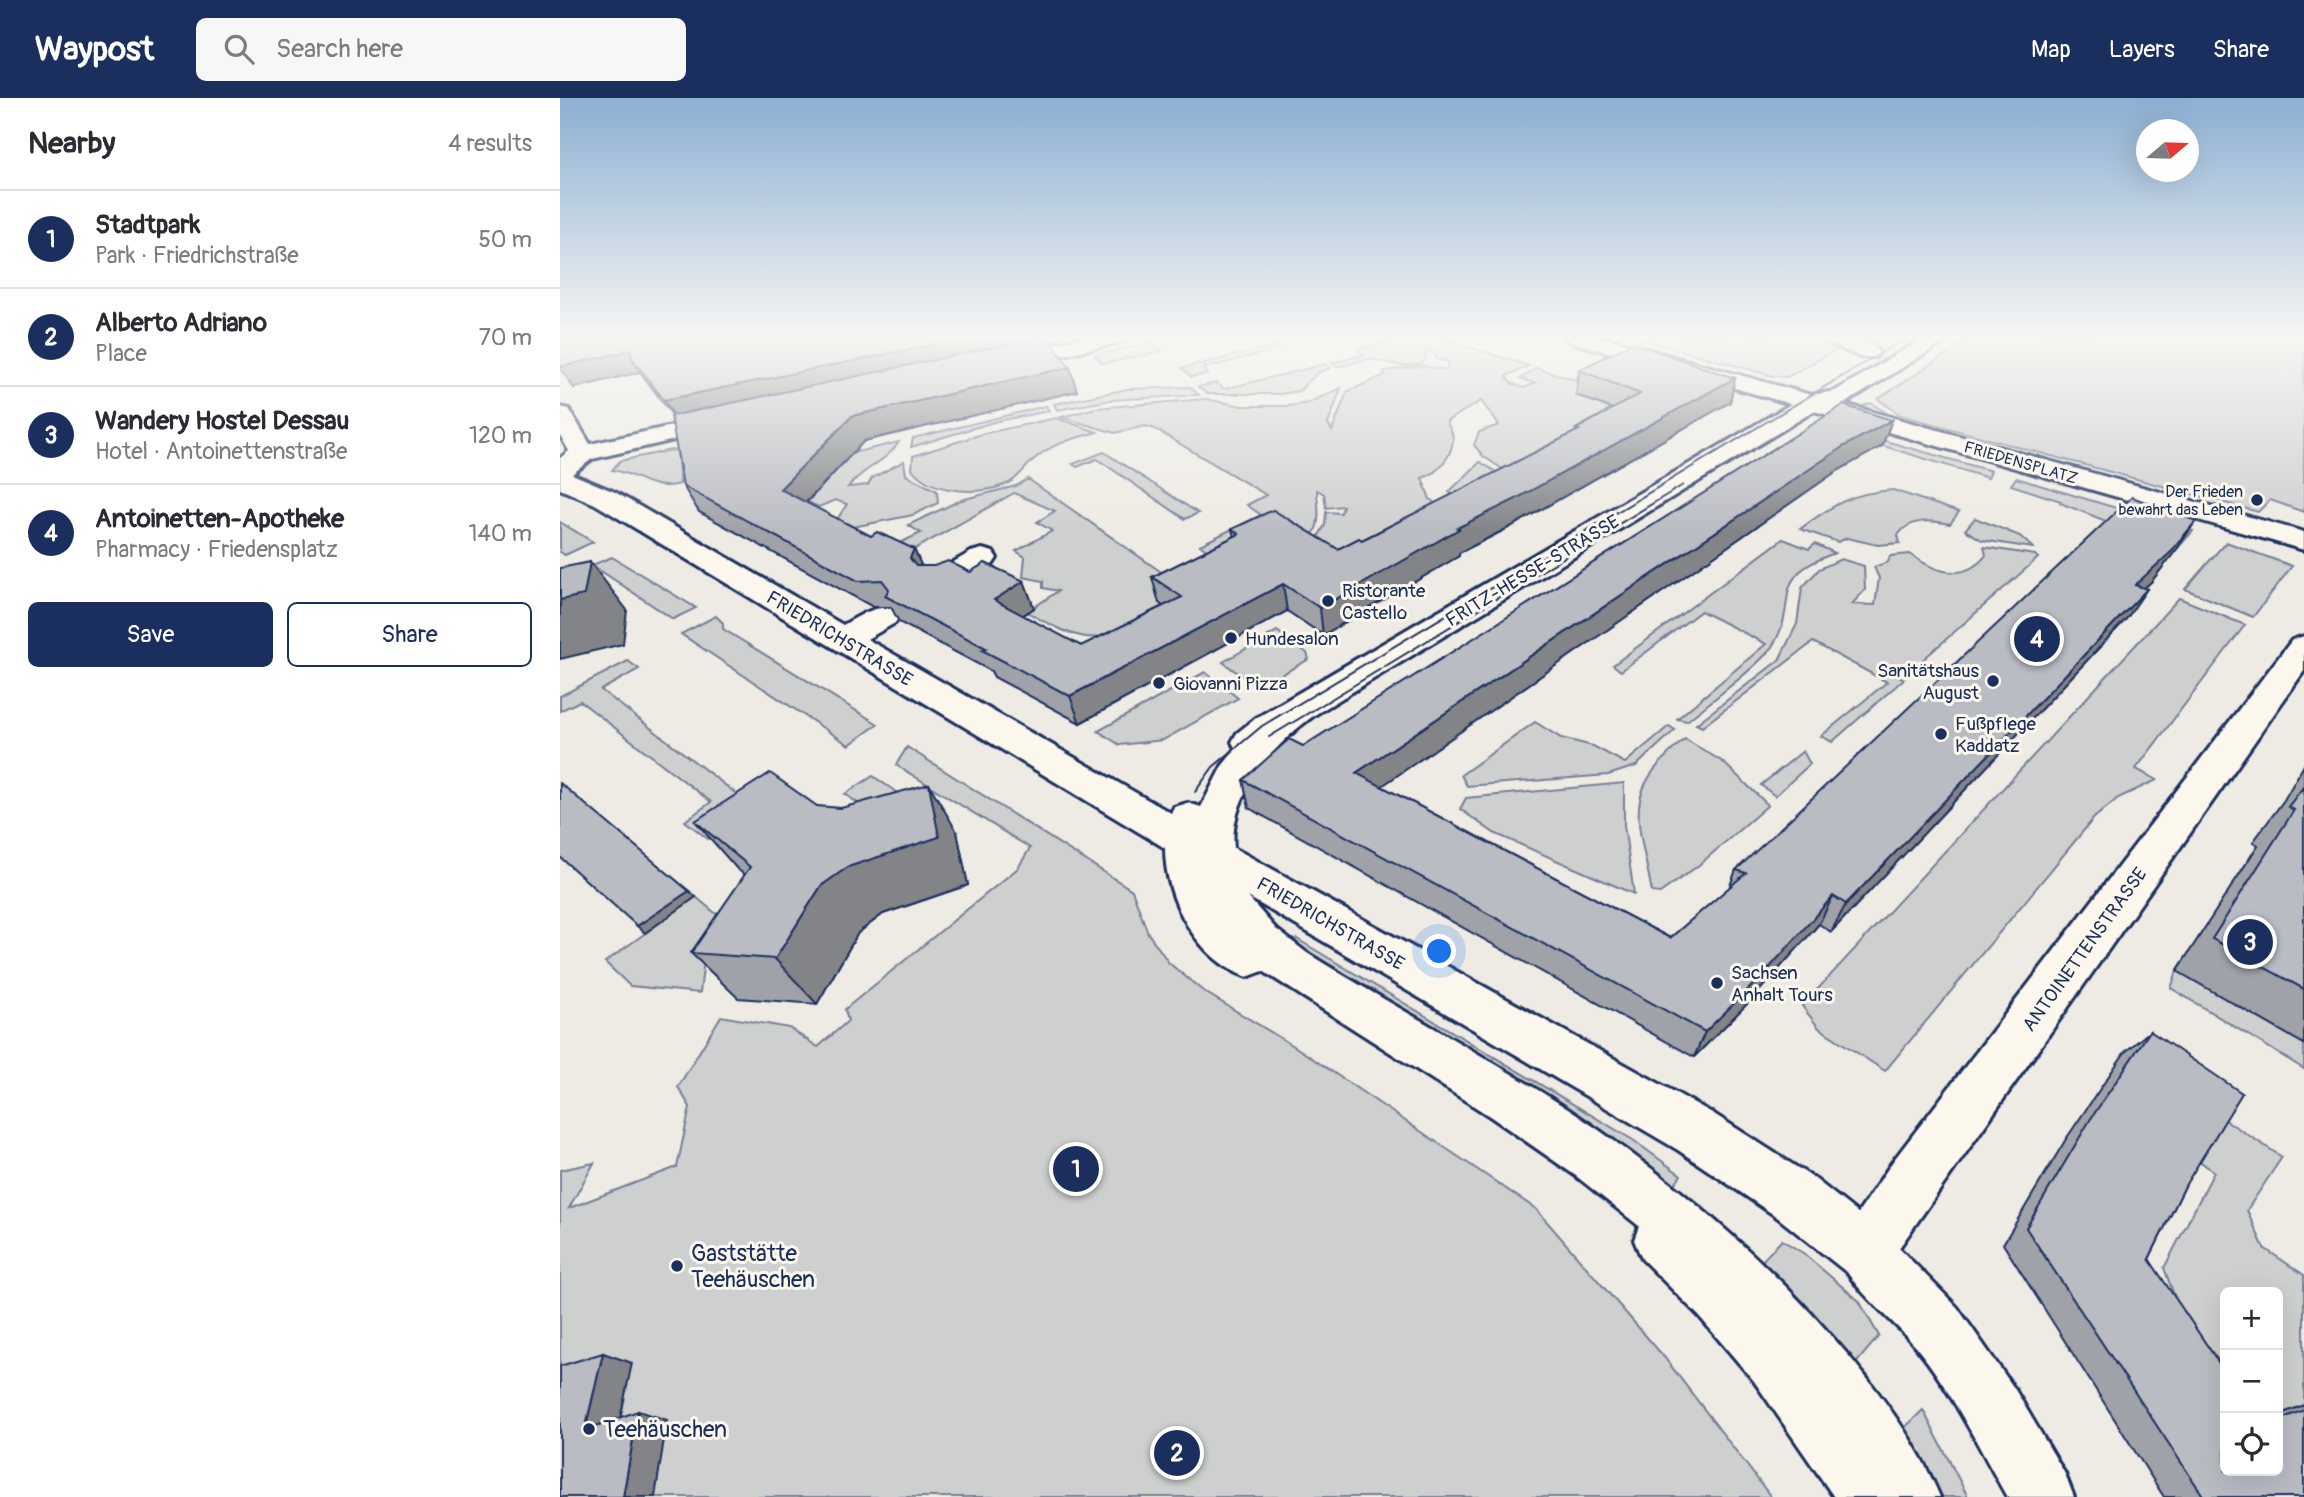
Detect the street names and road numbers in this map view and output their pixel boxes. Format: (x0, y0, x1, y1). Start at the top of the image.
street label: FRIEDENSPLATZ (1962, 437, 2080, 489)
street label: FRITZ-HESSE-STRASSE (1441, 509, 1624, 632)
street label: FRIEDRICHSTRASSE (762, 586, 917, 692)
street label: ANTOINETTENSTRASSE (2017, 863, 2152, 1036)
street label: FRIEDRICHSTRASSE (1252, 872, 1409, 976)

